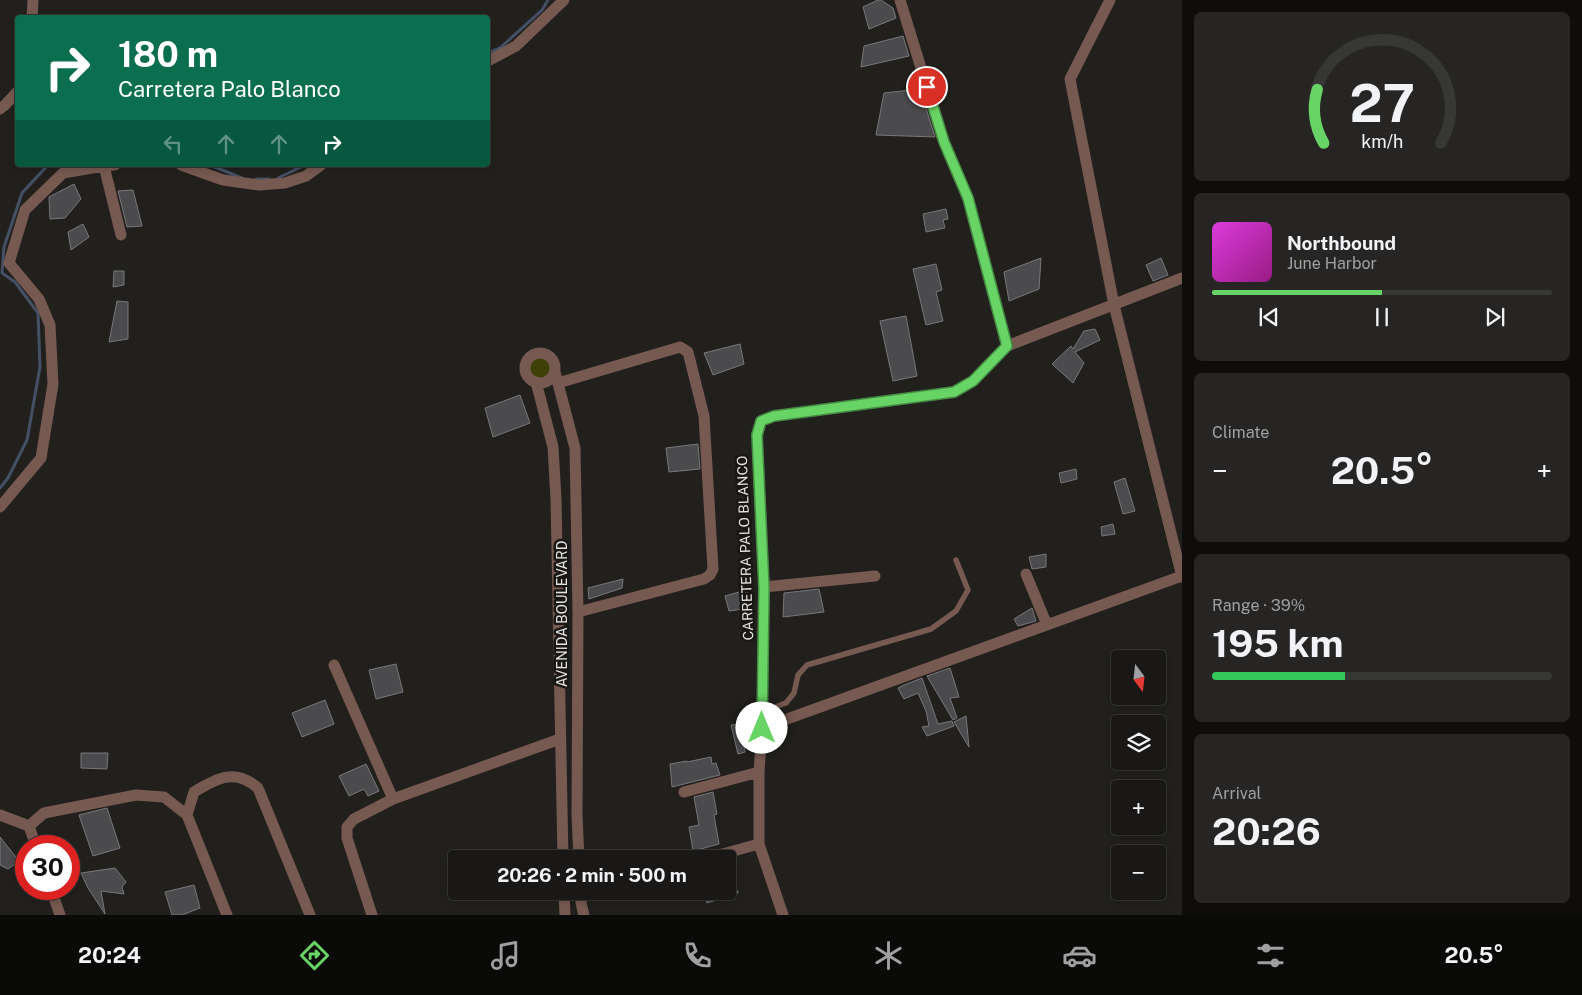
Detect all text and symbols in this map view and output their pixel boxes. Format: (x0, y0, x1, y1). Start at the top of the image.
text: 180 m (118, 34, 218, 75)
icon: right (35, 35, 100, 100)
pin (906, 66, 948, 108)
icon: arrive (913, 73, 941, 101)
text: 27 (1349, 73, 1415, 134)
text: Carretera Palo Blanco (118, 76, 341, 102)
icon: left (159, 130, 187, 158)
icon: ahead (212, 130, 240, 158)
icon: ahead (265, 130, 293, 158)
icon: right (318, 130, 346, 158)
text: km/h (1361, 131, 1403, 152)
text: Northbound (1287, 232, 1396, 254)
text: June Harbor (1287, 254, 1377, 273)
icon: previous (1255, 303, 1283, 331)
icon: pause (1368, 303, 1396, 331)
icon: next (1481, 303, 1509, 331)
text: Climate (1212, 423, 1269, 442)
text: 20.5° (1331, 448, 1433, 493)
text: − (1212, 454, 1228, 487)
text: + (1536, 454, 1552, 487)
street label: CARRETERA PALO BLANCO (734, 455, 756, 641)
street label: AVENIDA BOULEVARD (554, 541, 570, 687)
text: Range · 39% (1212, 596, 1305, 615)
text: 195 km (1212, 621, 1344, 666)
north arrow (1111, 650, 1166, 705)
map controls (1111, 650, 1166, 900)
position arrow (735, 701, 787, 753)
button: layers (1111, 715, 1166, 770)
button: + (1111, 780, 1166, 835)
text: Arrival (1212, 784, 1261, 803)
text: 20:26 (1212, 809, 1321, 854)
speed limit sign: 30 (15, 835, 80, 900)
button: − (1111, 845, 1166, 900)
text: 20:26 · 2 min · 500 m (497, 864, 687, 886)
icon: directions (297, 938, 332, 973)
icon: music (488, 938, 523, 973)
icon: phone (680, 938, 715, 973)
icon: climate (871, 938, 906, 973)
icon: car (1062, 938, 1097, 973)
icon: filters (1253, 938, 1288, 973)
text: 20:24 (78, 942, 141, 968)
text: 20.5° (1444, 942, 1504, 968)

